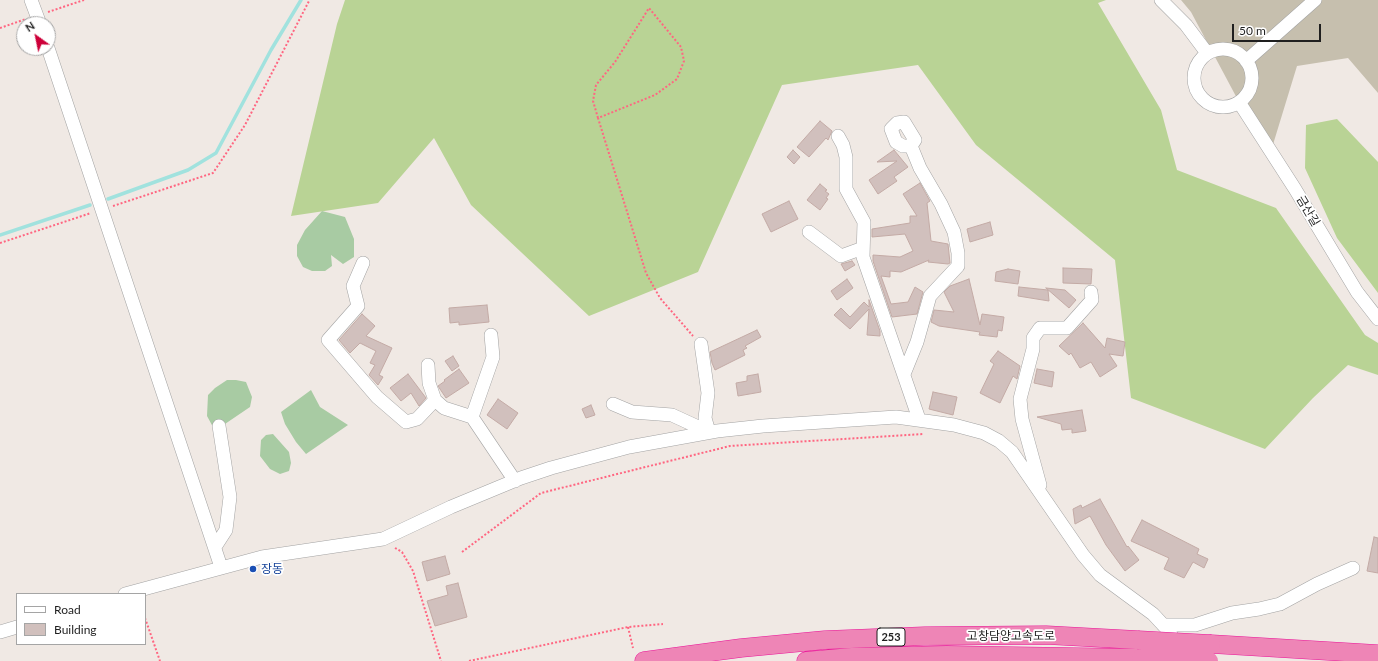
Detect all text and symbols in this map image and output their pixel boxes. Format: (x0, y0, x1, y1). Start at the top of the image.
north arrow (16, 16, 56, 56)
scale bar (1234, 16, 1323, 42)
text: N (23, 19, 37, 34)
text: 50 m (1239, 23, 1266, 38)
street label: 금산길 (1293, 193, 1323, 229)
place label: 장동 (261, 562, 283, 576)
marker: 장동 (248, 564, 258, 574)
legend (16, 593, 146, 645)
text: Road (54, 602, 81, 617)
text: Building (54, 622, 97, 637)
road number: 253 (877, 628, 905, 646)
street label: 고창담양고속도로 (967, 629, 1055, 643)

